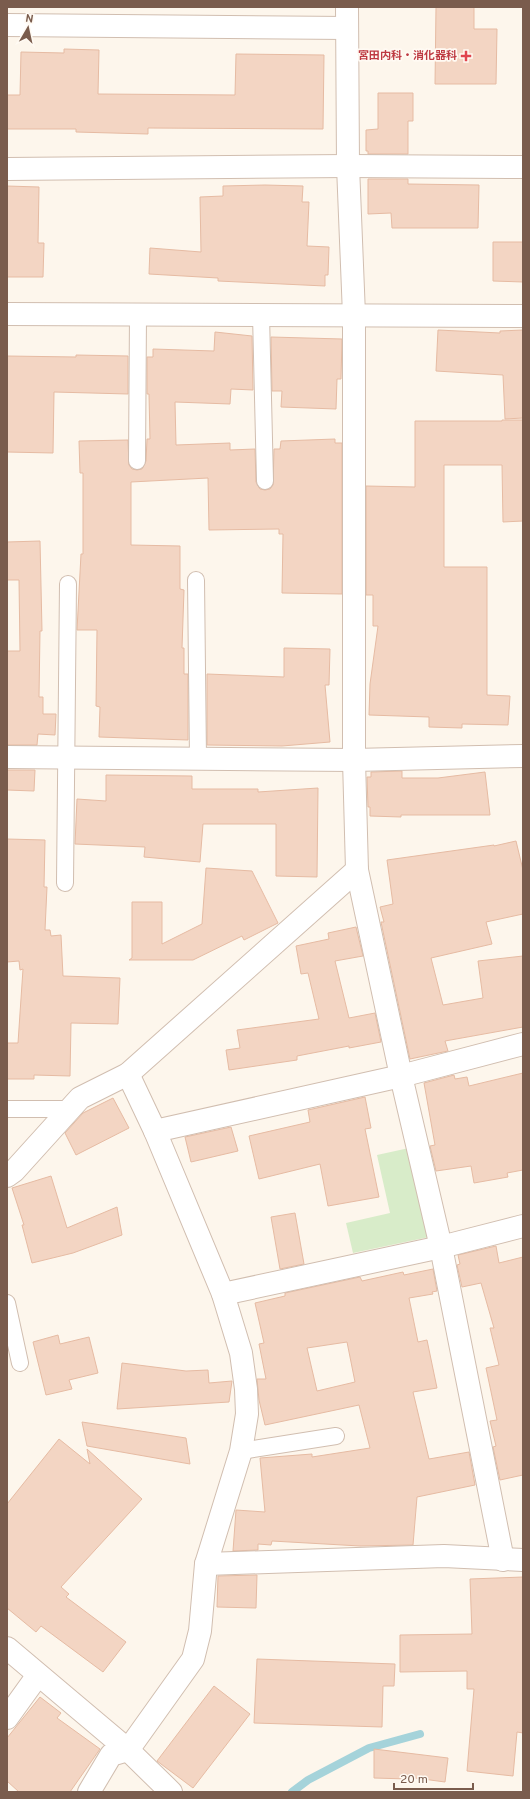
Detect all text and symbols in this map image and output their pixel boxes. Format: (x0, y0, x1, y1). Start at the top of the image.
north arrow (8, 8, 48, 48)
text: N (24, 12, 34, 27)
place label: 宮田内科・消化器科 (358, 49, 457, 63)
marker: 宮田内科・消化器科 (460, 50, 472, 62)
scale bar (394, 1765, 473, 1791)
text: 20 m (400, 1772, 428, 1788)

